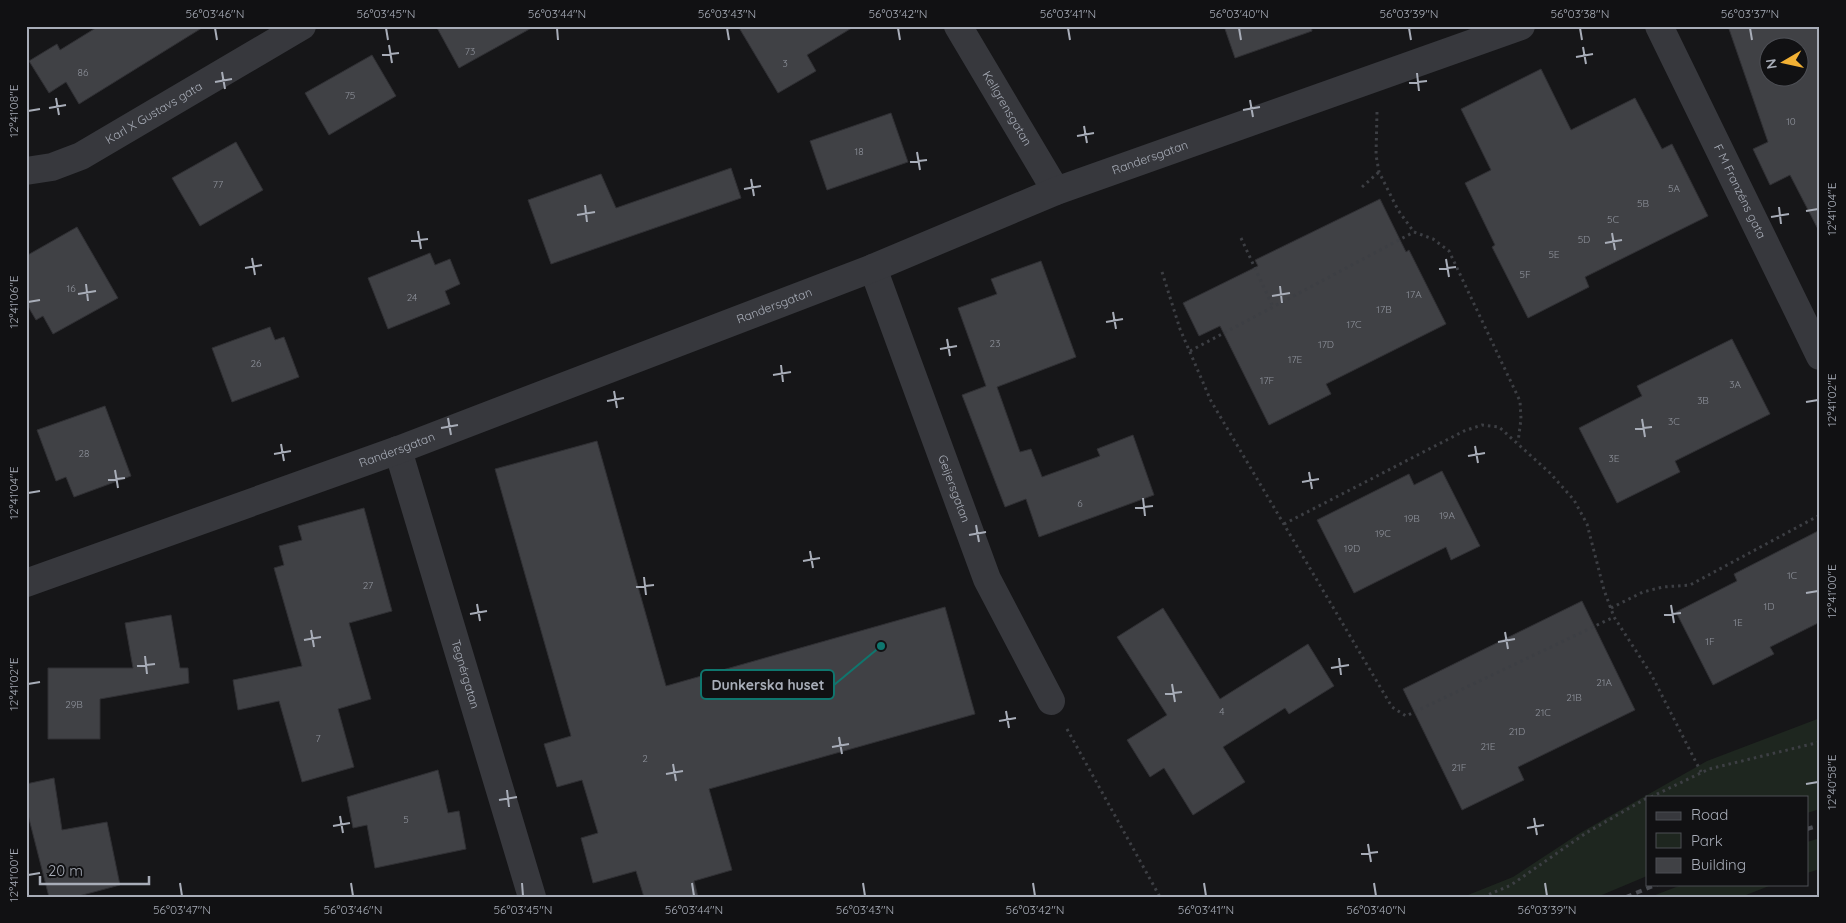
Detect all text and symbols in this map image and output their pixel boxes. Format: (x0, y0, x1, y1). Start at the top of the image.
text: 56°03'46"N (186, 6, 244, 21)
text: 56°03'45"N (356, 6, 416, 21)
text: 56°03'44"N (528, 6, 586, 21)
text: 56°03'43"N (698, 6, 756, 21)
text: 56°03'42"N (868, 6, 928, 21)
text: 56°03'41"N (1040, 6, 1096, 21)
text: 56°03'40"N (1209, 6, 1269, 21)
text: 56°03'39"N (1379, 6, 1439, 21)
text: 56°03'38"N (1551, 6, 1609, 21)
text: 56°03'37"N (1721, 6, 1779, 21)
north arrow (1758, 38, 1808, 88)
house number: 73 (465, 45, 475, 58)
house number: 3 (782, 57, 788, 70)
text: N (1761, 58, 1781, 71)
house number: 86 (78, 66, 89, 79)
street label: Kellgrensgatan (979, 68, 1035, 148)
street label: Karl X Gustavs gata (103, 78, 205, 147)
text: 12°41'08"E (6, 84, 21, 138)
house number: 75 (345, 89, 355, 102)
house number: 10 (1786, 115, 1796, 128)
street label: Randersgatan (1110, 137, 1190, 178)
street label: F M Franzéns gata (1711, 142, 1769, 241)
house number: 18 (854, 145, 864, 158)
house number: 77 (213, 178, 223, 191)
house number: 5A (1668, 182, 1680, 195)
text: 12°41'04"E (1824, 182, 1839, 235)
house number: 5B (1637, 197, 1649, 210)
house number: 5C (1607, 213, 1619, 226)
house number: 5D (1578, 233, 1590, 246)
house number: 5E (1548, 248, 1560, 261)
house number: 5F (1519, 268, 1531, 281)
text: 12°41'06"E (6, 275, 21, 329)
house number: 16 (66, 282, 76, 295)
street label: Randersgatan (734, 284, 814, 327)
house number: 17A (1406, 288, 1422, 301)
house number: 24 (407, 291, 417, 304)
house number: 17B (1376, 303, 1392, 316)
house number: 17C (1346, 318, 1362, 331)
house number: 23 (990, 337, 1000, 350)
house number: 17D (1318, 338, 1334, 351)
house number: 17E (1288, 353, 1303, 366)
house number: 26 (251, 357, 262, 370)
text: 12°41'02"E (1824, 373, 1839, 427)
house number: 17F (1260, 374, 1275, 387)
house number: 3A (1729, 378, 1741, 391)
house number: 3B (1697, 394, 1709, 407)
house number: 3C (1668, 415, 1680, 428)
street label: Randersgatan (357, 429, 437, 470)
house number: 28 (79, 447, 89, 460)
house number: 3E (1609, 452, 1620, 465)
street label: Geijersgatan (935, 453, 974, 524)
text: 12°41'04"E (6, 466, 21, 519)
house number: 6 (1077, 497, 1083, 510)
house number: 19A (1439, 509, 1455, 522)
house number: 19B (1404, 512, 1420, 525)
house number: 19C (1375, 527, 1391, 540)
house number: 19D (1344, 542, 1360, 555)
text: 12°41'00"E (1824, 564, 1839, 618)
house number: 1C (1787, 569, 1798, 582)
house number: 27 (363, 579, 373, 592)
house number: 1D (1764, 600, 1774, 613)
house number: 1E (1733, 616, 1743, 629)
house number: 1F (1705, 635, 1715, 648)
street label: Tegnérgatan (448, 638, 483, 710)
text: 12°41'02"E (6, 657, 21, 711)
callout: Dunkerska huset (701, 670, 834, 699)
text: Dunkerska huset (711, 676, 825, 694)
house number: 21A (1596, 676, 1612, 689)
house number: 21B (1566, 691, 1582, 704)
house number: 29B (65, 698, 83, 711)
house number: 4 (1219, 705, 1225, 718)
house number: 21C (1535, 706, 1551, 719)
house number: 21D (1509, 725, 1525, 738)
house number: 7 (315, 732, 321, 745)
house number: 21E (1481, 740, 1496, 753)
house number: 2 (642, 752, 648, 765)
text: 12°40'58"E (1824, 754, 1839, 810)
house number: 21F (1452, 761, 1467, 774)
legend (1646, 796, 1808, 886)
text: Road (1691, 805, 1728, 824)
house number: 5 (403, 813, 409, 826)
text: Park (1691, 831, 1723, 850)
text: 12°41'00"E (6, 848, 21, 902)
scale bar (40, 853, 149, 885)
text: Building (1691, 855, 1746, 874)
text: 20 m (48, 861, 83, 880)
text: 56°03'47"N (153, 902, 211, 917)
text: 56°03'46"N (324, 902, 382, 917)
text: 56°03'45"N (493, 902, 553, 917)
text: 56°03'44"N (665, 902, 723, 917)
text: 56°03'43"N (836, 902, 894, 917)
text: 56°03'42"N (1005, 902, 1065, 917)
text: 56°03'41"N (1178, 902, 1234, 917)
text: 56°03'40"N (1346, 902, 1406, 917)
text: 56°03'39"N (1517, 902, 1577, 917)

